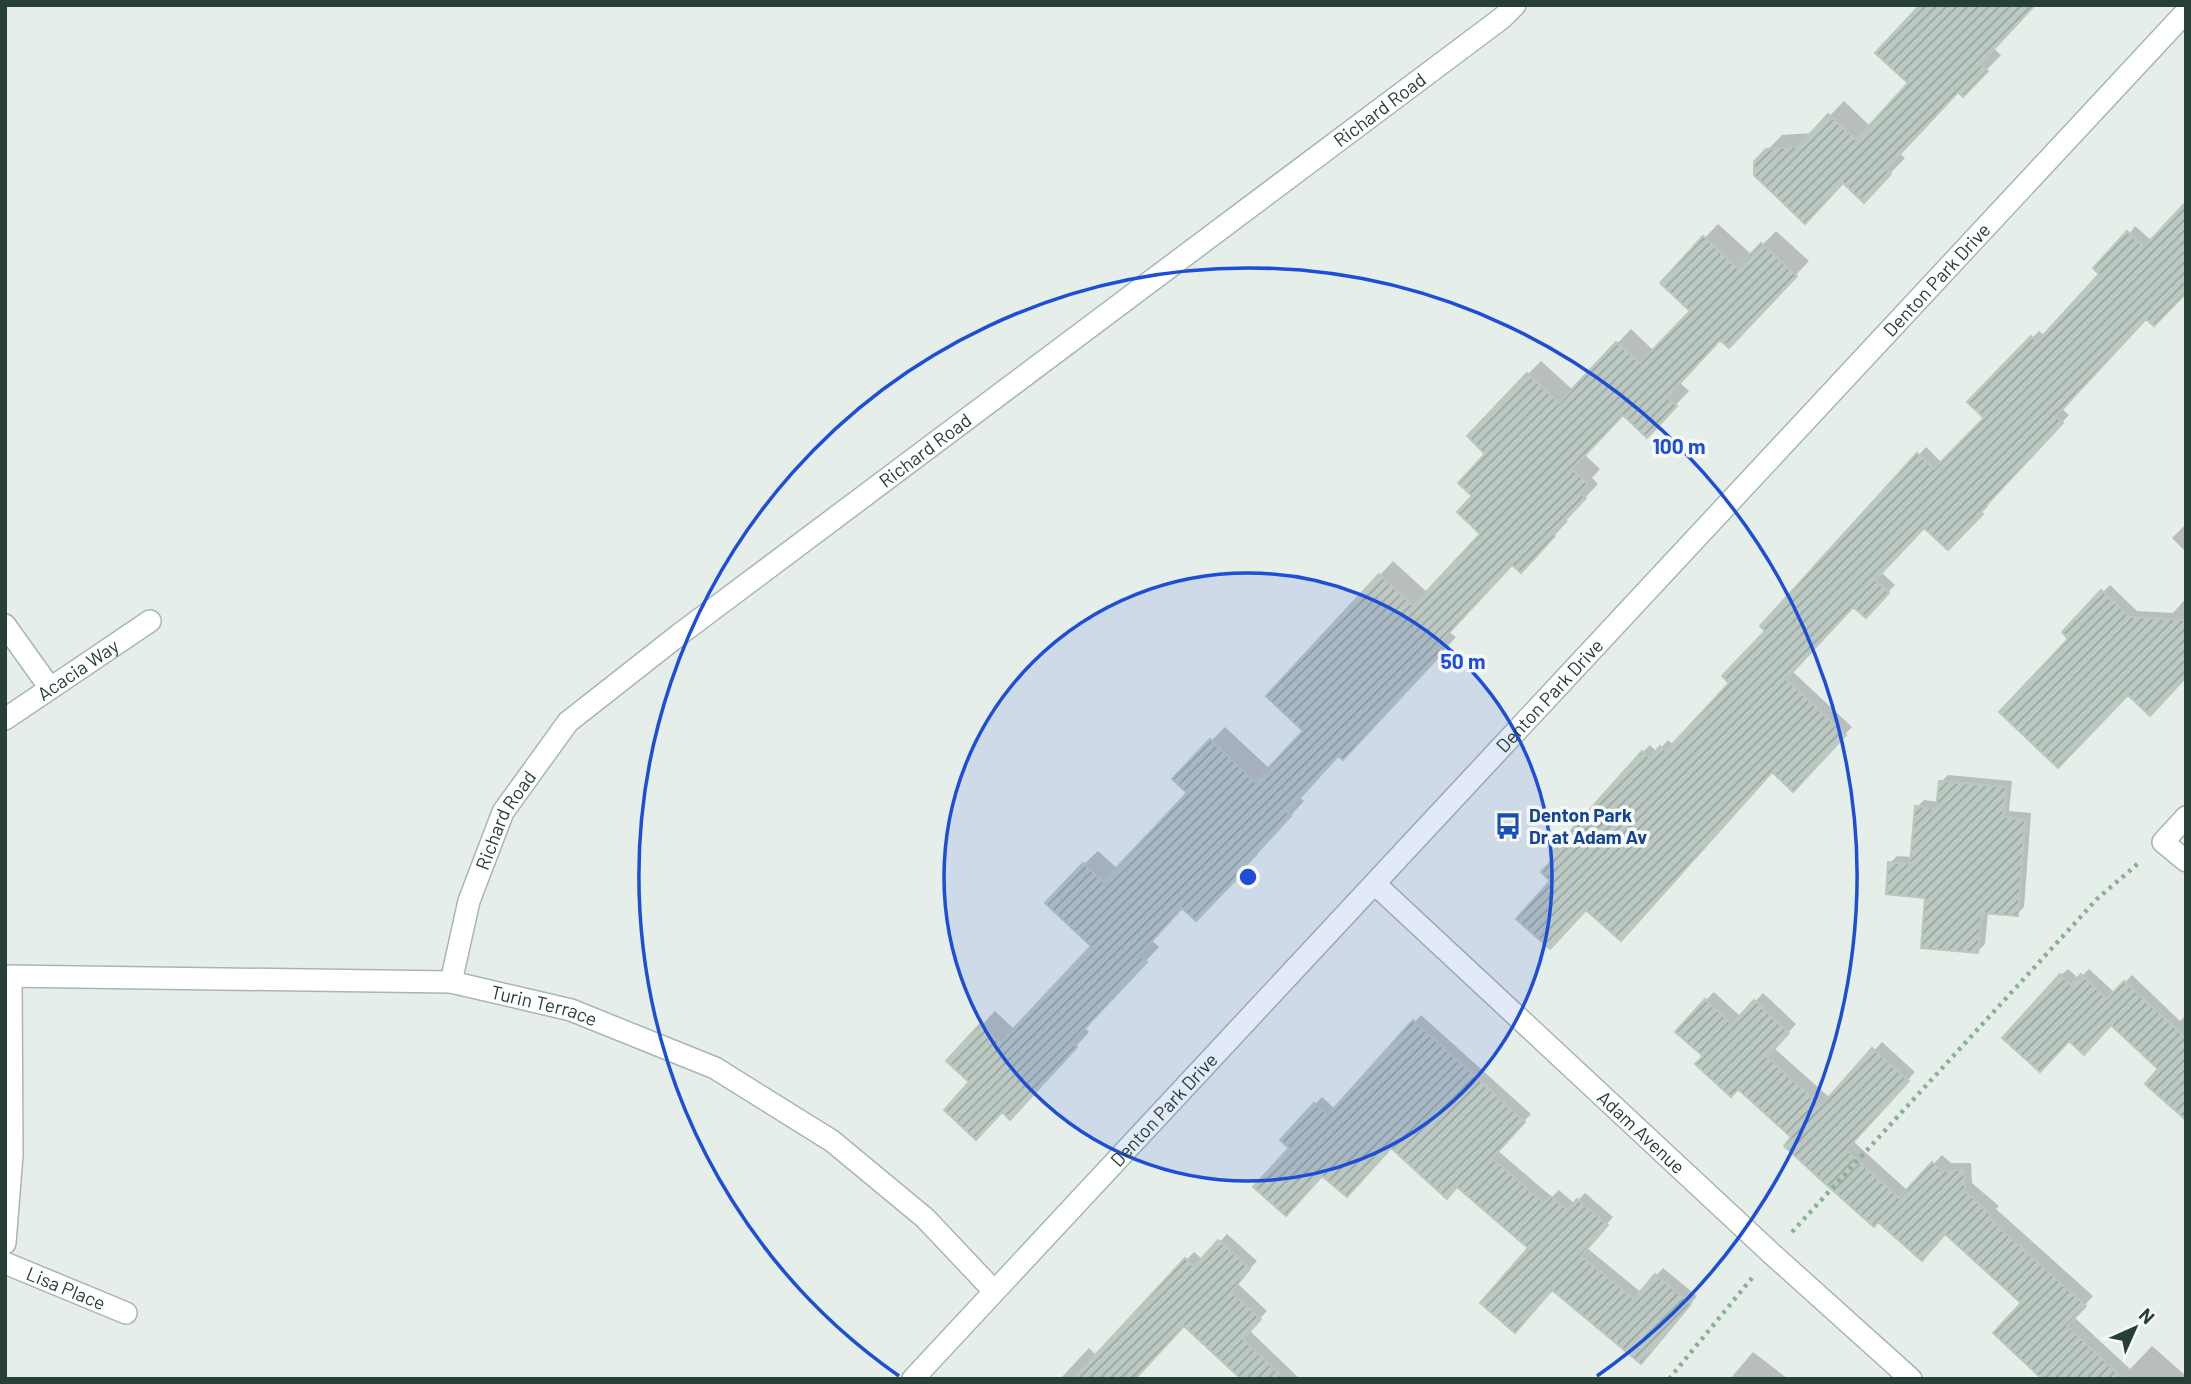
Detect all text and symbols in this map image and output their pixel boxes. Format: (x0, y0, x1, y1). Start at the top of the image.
street label: Richard Road (1329, 67, 1430, 151)
street label: Denton Park Drive (1878, 218, 1995, 341)
street label: Richard Road (874, 408, 975, 492)
text: 100 m (1652, 433, 1706, 458)
street label: Acacia Way (33, 634, 123, 705)
street label: Denton Park Drive (1491, 634, 1608, 757)
text: 50 m (1440, 648, 1486, 673)
street label: Richard Road (470, 766, 540, 873)
place label: Denton Park Dr at Adam Av (1529, 803, 1647, 848)
bus stop icon: Denton Park Dr at Adam Av (1493, 811, 1523, 841)
centre of rings (1236, 865, 1260, 889)
street label: Turin Terrace (489, 980, 601, 1030)
street label: Denton Park Drive (1105, 1048, 1222, 1171)
street label: Adam Avenue (1593, 1085, 1690, 1178)
street label: Lisa Place (23, 1261, 109, 1314)
north arrow (2100, 1293, 2170, 1363)
text: N (2135, 1303, 2160, 1328)

